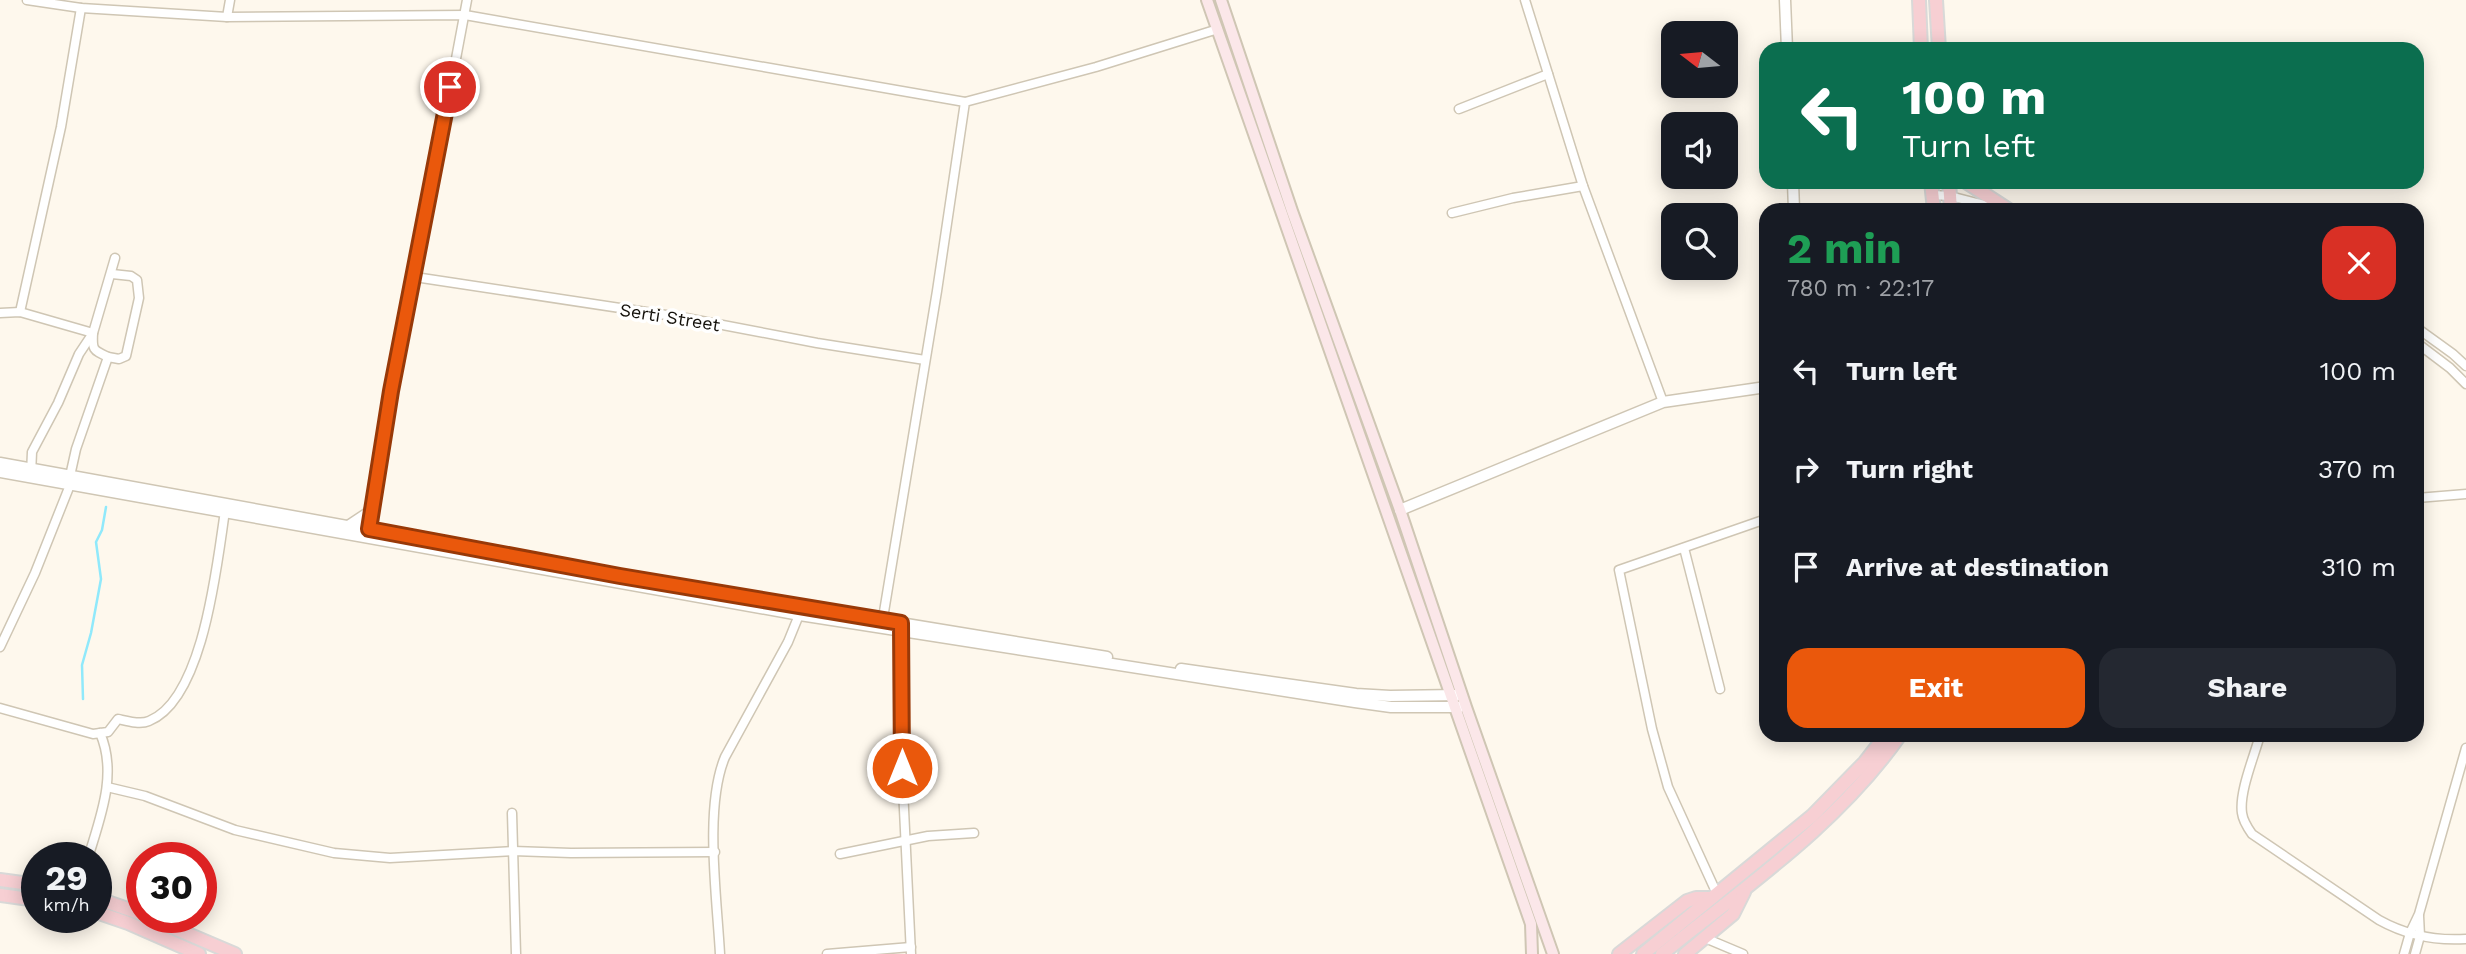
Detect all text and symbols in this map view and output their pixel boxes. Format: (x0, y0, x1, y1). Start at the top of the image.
north arrow (1661, 21, 1738, 98)
map controls (1661, 21, 1738, 280)
pin (420, 57, 480, 117)
icon: arrive (431, 68, 469, 106)
text: 100 m (1902, 68, 2046, 126)
icon: left (1787, 70, 1878, 161)
button: sound (1661, 112, 1738, 189)
text: Turn left (1902, 127, 2035, 165)
button: search (1661, 203, 1738, 280)
text: 2 min (1787, 224, 1902, 273)
button: close (2322, 226, 2396, 300)
text: 780 m · 22:17 (1787, 275, 1934, 302)
street label: Serti Street (618, 299, 722, 335)
icon: left (1787, 352, 1825, 390)
text: Turn left (1846, 356, 1957, 386)
text: 100 m (2320, 356, 2396, 386)
icon: right (1787, 450, 1825, 488)
text: Turn right (1846, 454, 1973, 484)
text: 370 m (2318, 454, 2396, 484)
icon: arrive (1787, 548, 1825, 586)
text: Arrive at destination (1846, 552, 2109, 582)
text: 310 m (2321, 552, 2396, 582)
button: Exit (1787, 648, 2085, 728)
button: Share (2099, 648, 2396, 728)
position arrow (865, 731, 939, 805)
speed limit sign: 30 (126, 842, 217, 933)
text: 29 (45, 857, 88, 899)
text: km/h (43, 894, 90, 915)

